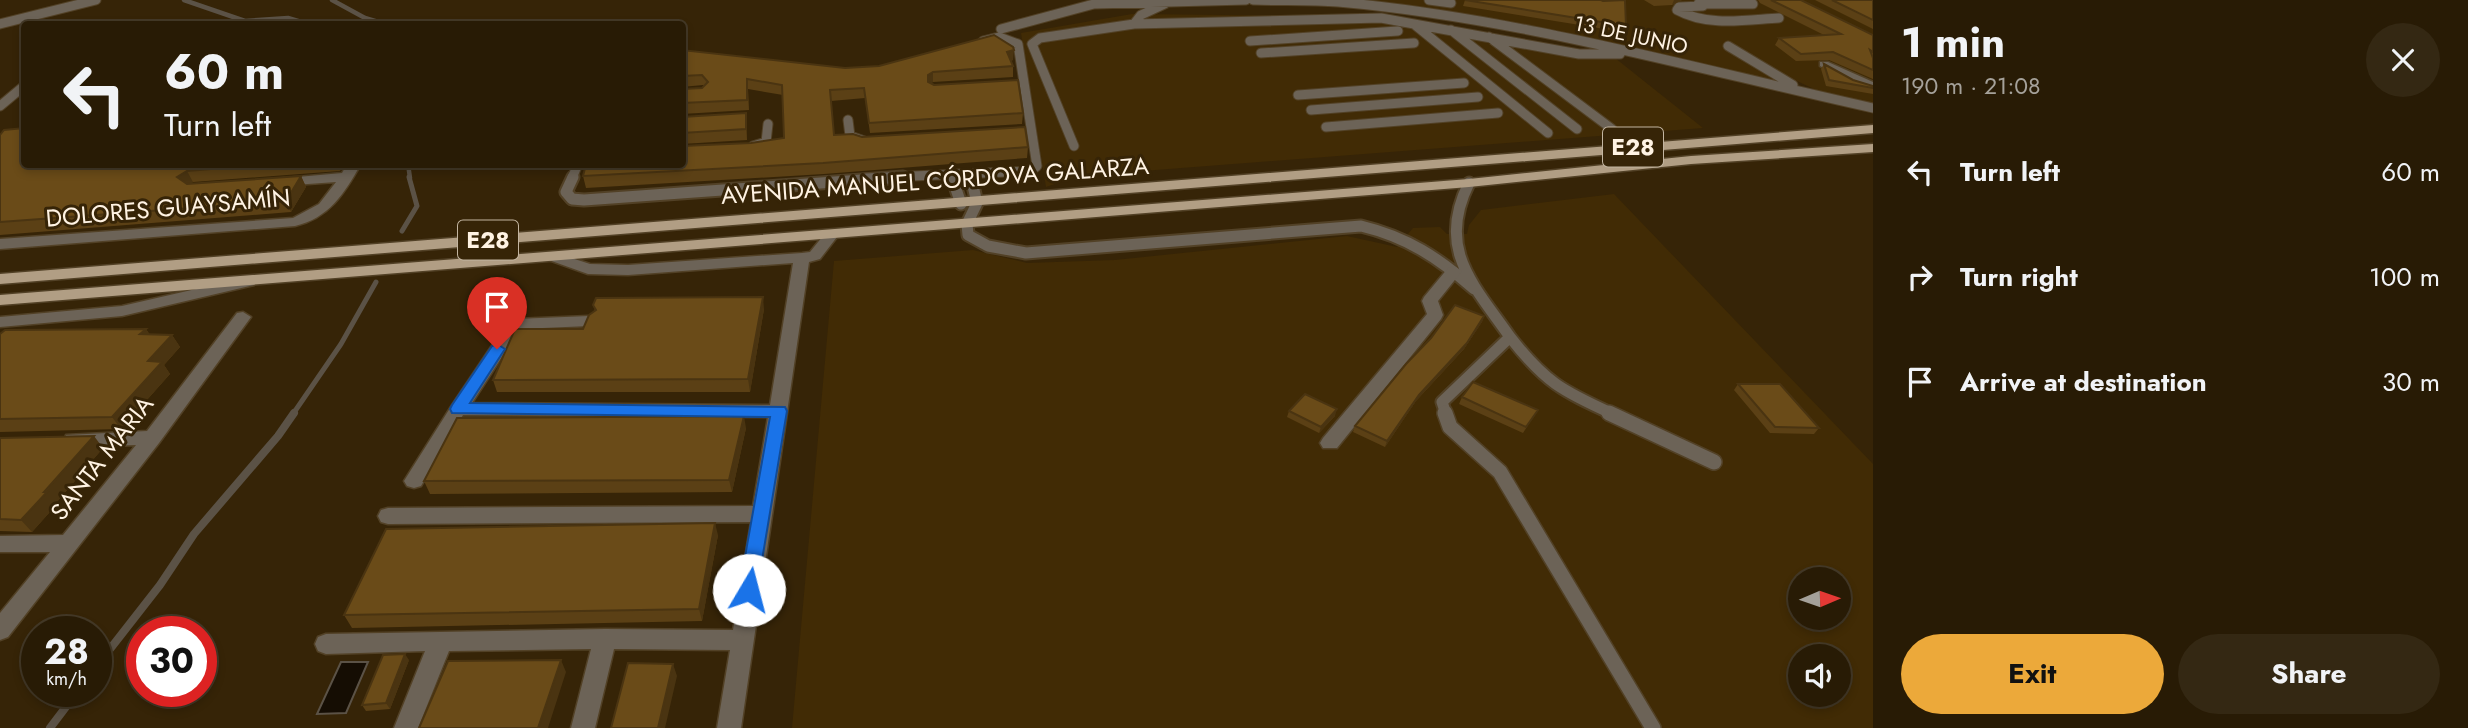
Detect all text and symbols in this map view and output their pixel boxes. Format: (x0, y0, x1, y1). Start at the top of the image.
street label: 13 DE JUNIO (1571, 8, 1691, 62)
text: 1 min (1901, 12, 2005, 73)
button: close (2366, 23, 2440, 97)
text: 60 m (164, 37, 284, 107)
icon: left (49, 49, 140, 140)
text: 190 m · 21:08 (1901, 69, 2041, 103)
text: Turn left (164, 102, 271, 148)
road number: E28 (1603, 128, 1663, 166)
street label: AVENIDA MANUEL CÓRDOVA GALARZA (720, 148, 1150, 213)
icon: left (1901, 153, 1939, 191)
text: Turn left (1960, 153, 2060, 191)
text: 60 m (2381, 153, 2440, 191)
street label: DOLORES GUAYSAMÍN (44, 179, 292, 236)
road number: E28 (458, 220, 518, 260)
icon: right (1901, 258, 1939, 296)
text: Turn right (1960, 258, 2078, 296)
text: 100 m (2369, 258, 2440, 296)
pin (467, 277, 527, 349)
icon: arrive (478, 288, 516, 326)
icon: arrive (1901, 363, 1939, 401)
text: Arrive at destination (1960, 363, 2207, 401)
text: 30 m (2382, 363, 2440, 401)
street label: SANTA MARIA (42, 388, 162, 528)
position arrow (712, 553, 786, 627)
north arrow (1788, 567, 1852, 630)
map controls (1788, 567, 1851, 707)
speed limit sign: 30 (126, 616, 217, 707)
text: 28 (44, 627, 89, 677)
button: Exit (1901, 634, 2164, 714)
button: Share (2178, 634, 2440, 714)
button: sound (1788, 644, 1851, 707)
text: km/h (46, 666, 87, 692)

